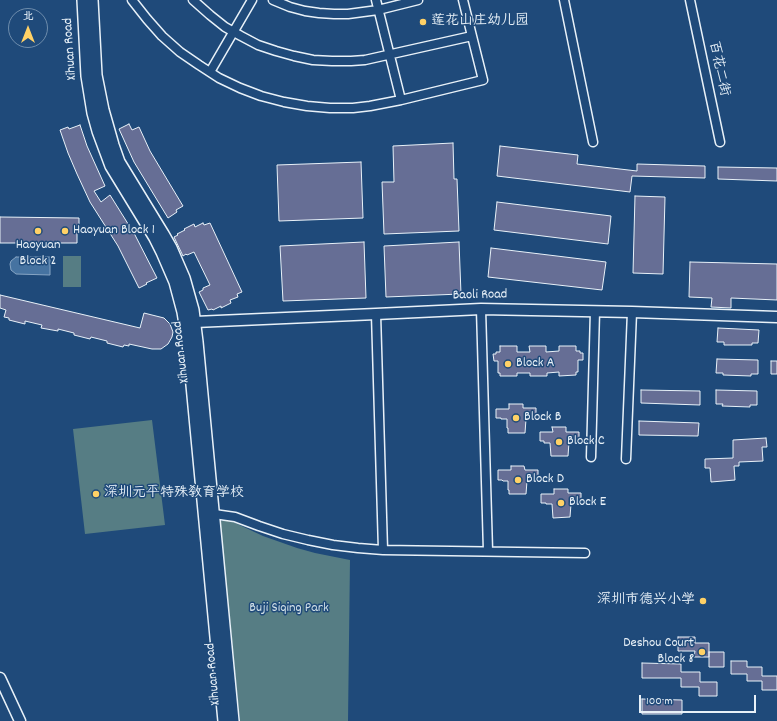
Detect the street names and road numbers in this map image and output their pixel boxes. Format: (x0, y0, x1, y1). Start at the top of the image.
street label: Xihuan Road (60, 17, 82, 81)
street label: 百花二街 (704, 40, 732, 98)
street label: Baoli Road (453, 287, 507, 305)
street label: Xihuan Road (170, 320, 194, 384)
street label: Xihuan Road (203, 642, 225, 706)

